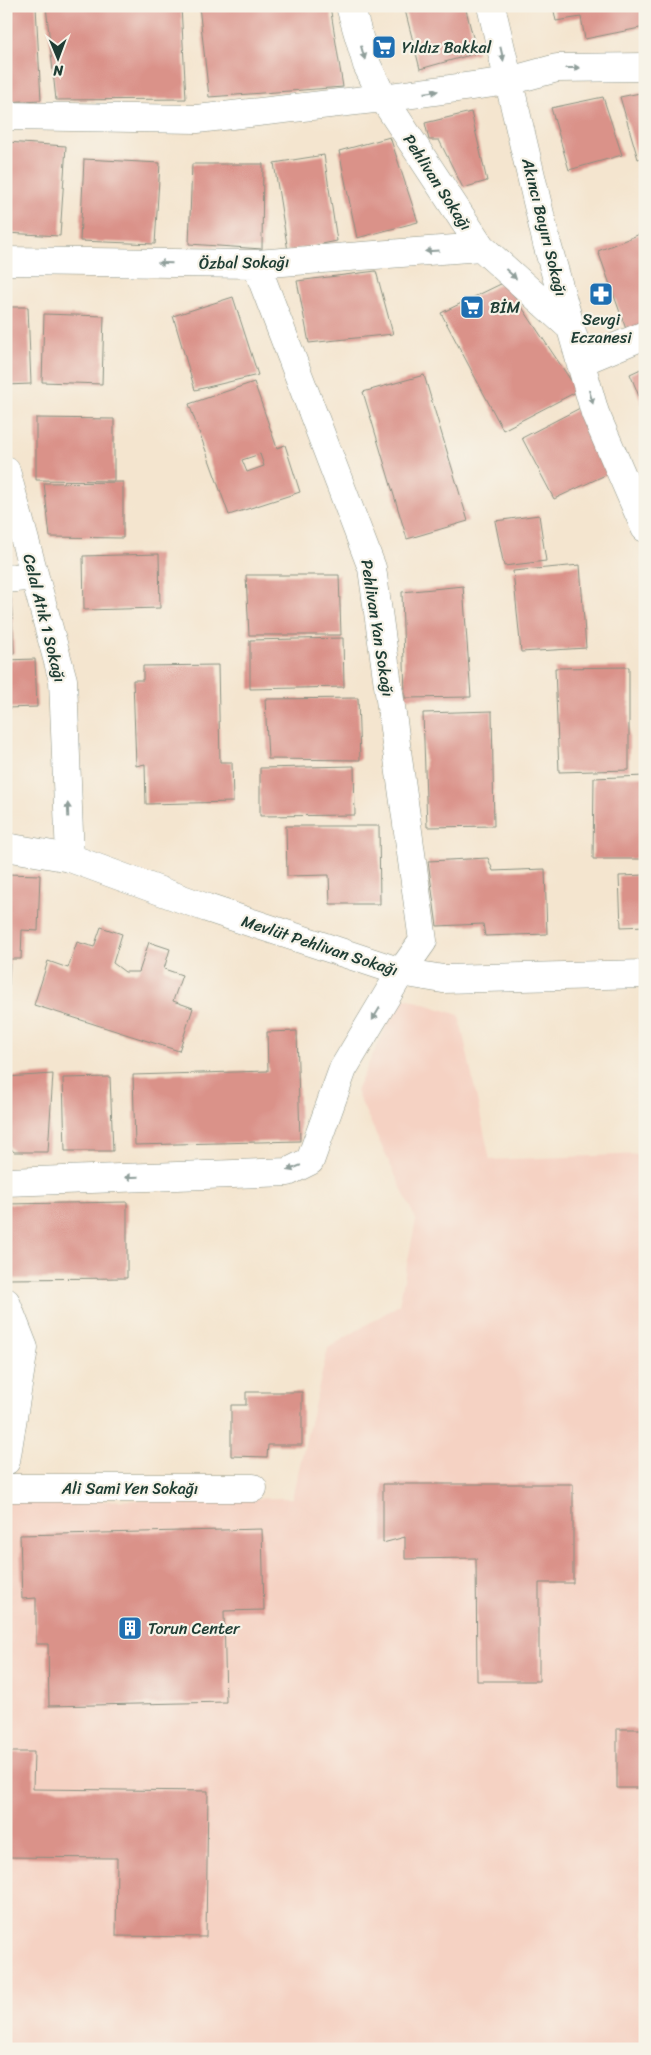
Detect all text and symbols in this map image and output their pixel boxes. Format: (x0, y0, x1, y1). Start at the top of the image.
north arrow (32, 32, 82, 82)
place label: Yıldız Bakkal (402, 33, 492, 62)
supermarket icon: Yıldız Bakkal (371, 34, 397, 60)
one-way arrow (360, 46, 368, 61)
one-way arrow (498, 46, 506, 61)
text: N (53, 58, 64, 83)
one-way arrow (566, 64, 582, 72)
one-way arrow (424, 88, 440, 96)
street label: Pehlivan Sokağı (395, 128, 480, 237)
street label: Akıncı Bayırı Sokağı (513, 154, 576, 299)
street label: Özbal Sokağı (199, 247, 289, 278)
one-way arrow (424, 247, 440, 255)
one-way arrow (157, 259, 173, 267)
one-way arrow (504, 268, 516, 280)
pharmacy icon: Sevgi Eczanesi (588, 281, 614, 307)
place label: BİM (490, 293, 520, 322)
supermarket icon: BİM (459, 294, 485, 320)
place label: Sevgi Eczanesi (570, 305, 632, 352)
one-way arrow (587, 390, 595, 405)
street label: Celal Atık 1 Sokağı (15, 551, 75, 686)
street label: Pehlivan Yan Sokağı (352, 557, 403, 699)
one-way arrow (63, 801, 71, 817)
street label: Mevlüt Pehlivan Sokağı (238, 906, 402, 984)
one-way arrow (371, 1008, 380, 1021)
one-way arrow (287, 1165, 301, 1173)
one-way arrow (124, 1174, 140, 1182)
street label: Ali Sami Yen Sokağı (61, 1474, 198, 1503)
place label: Torun Center (148, 1614, 241, 1643)
building icon: Torun Center (117, 1615, 143, 1641)

